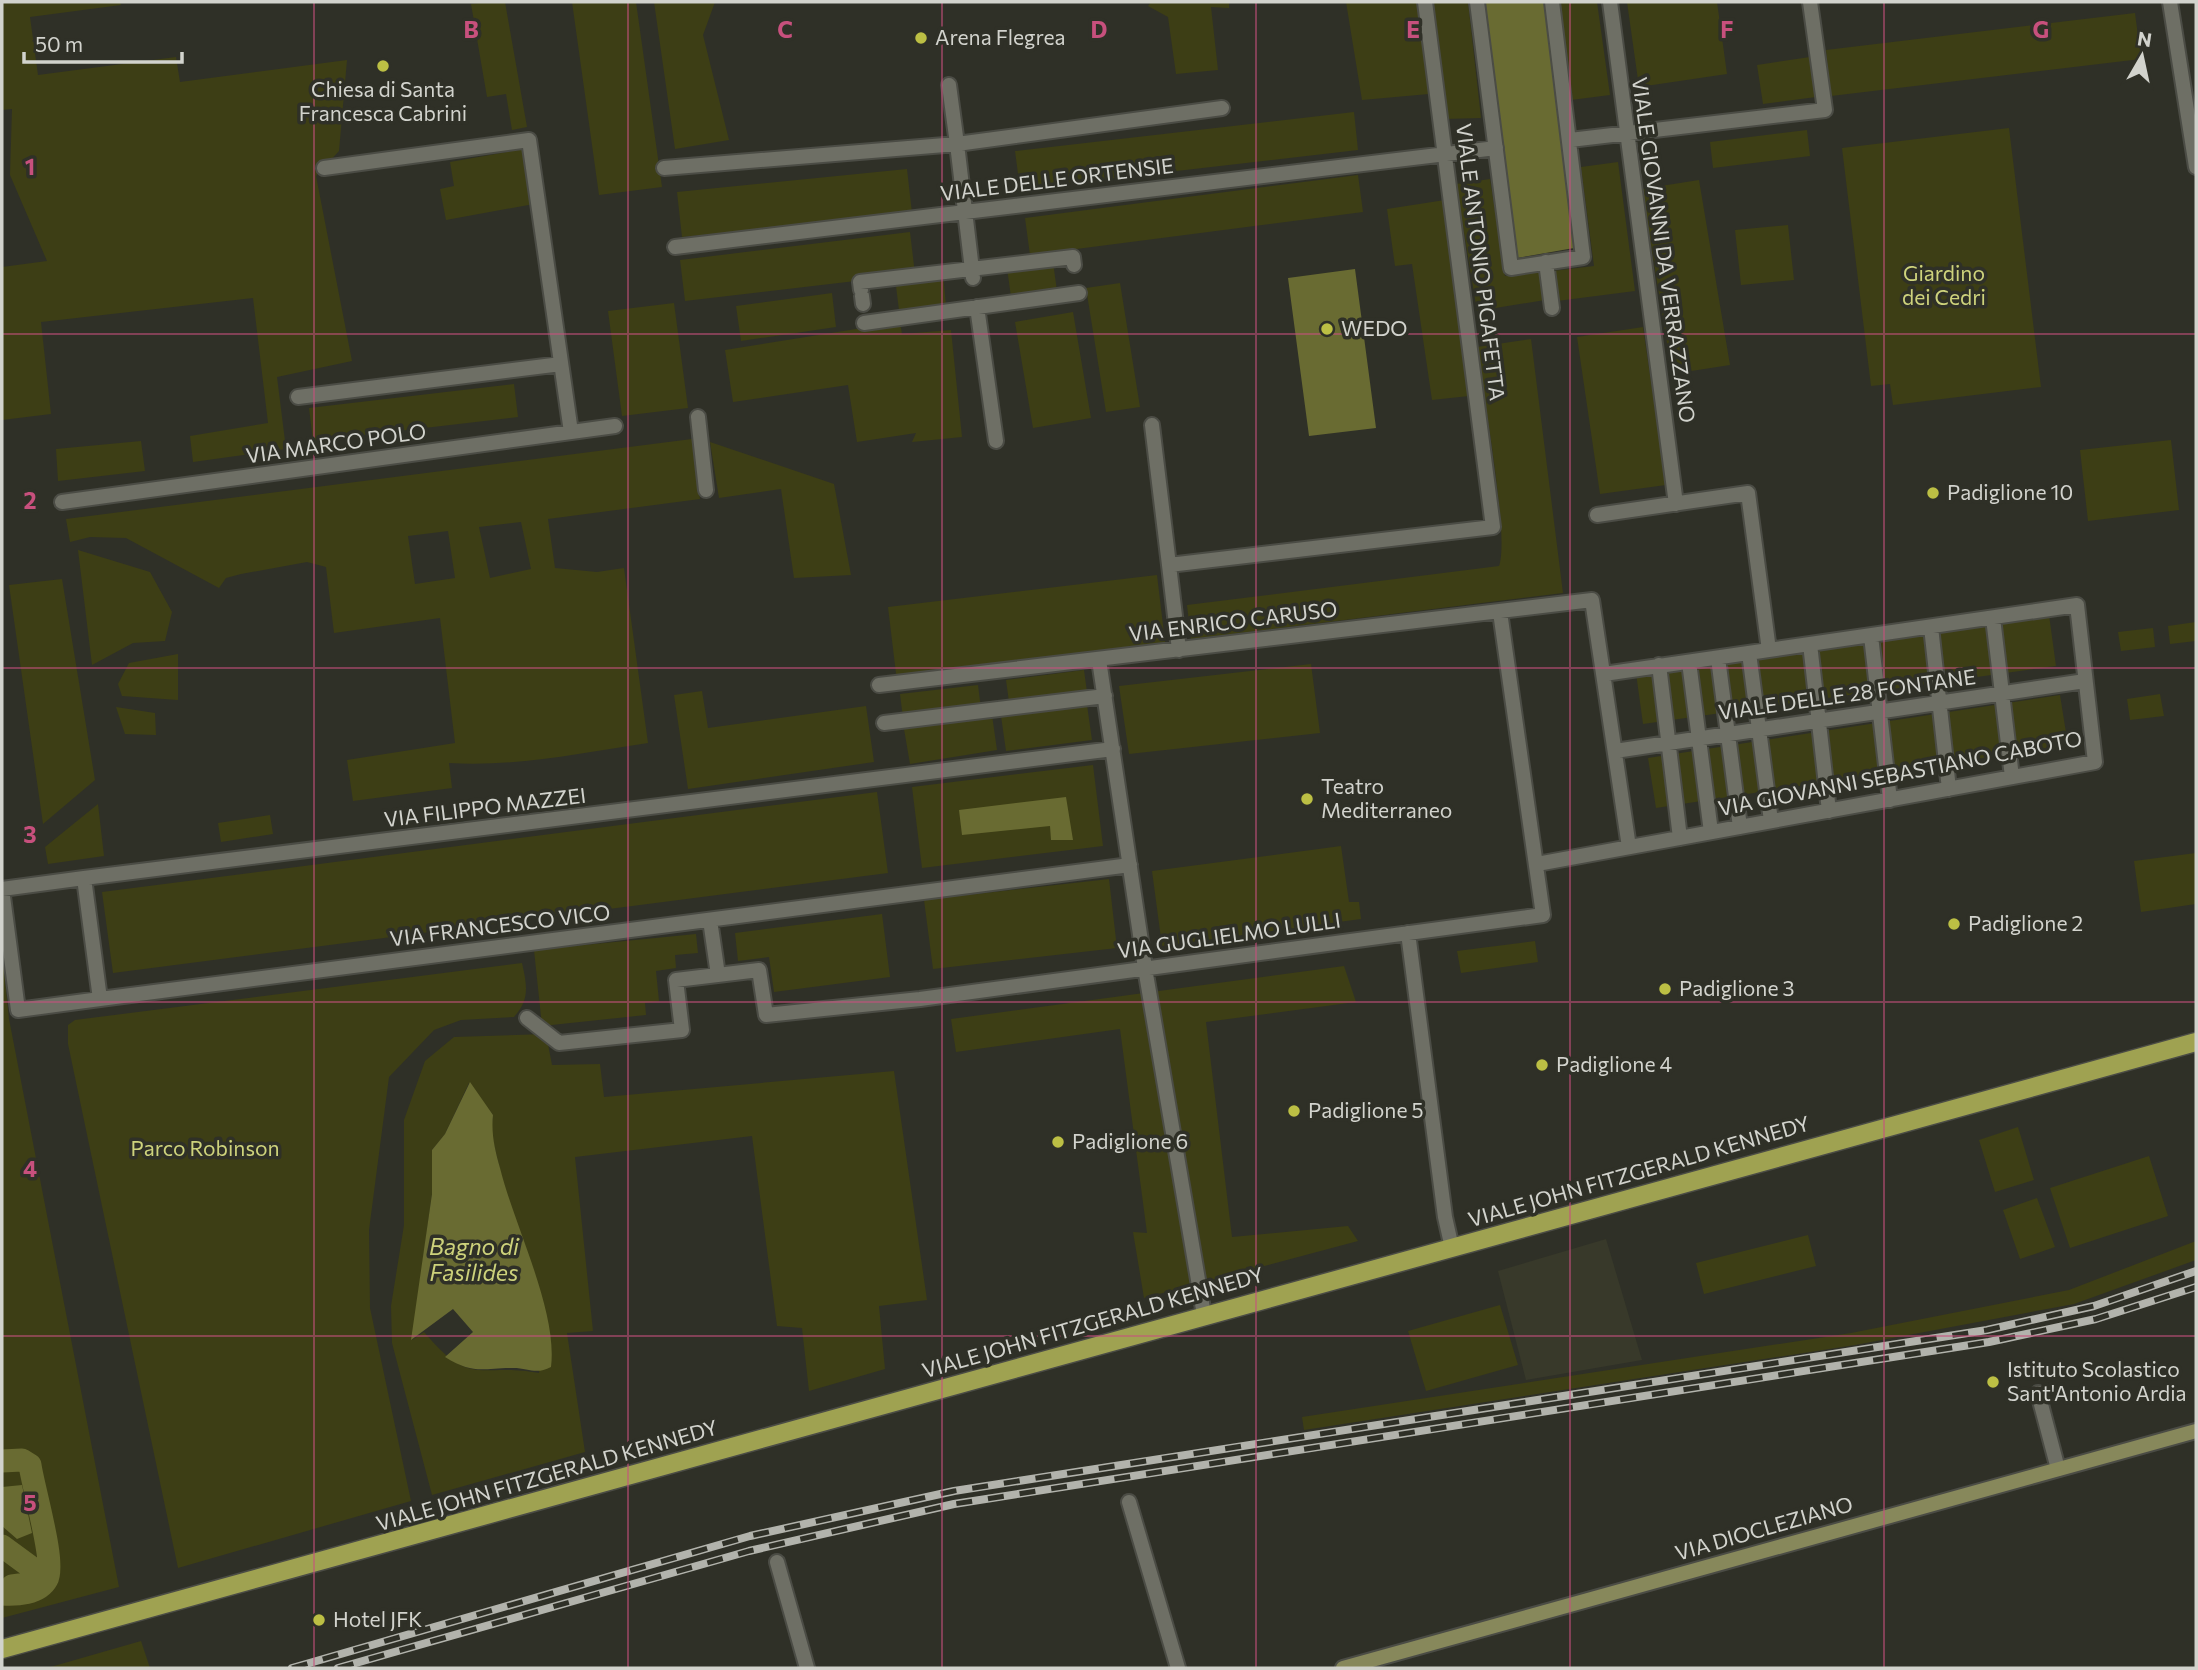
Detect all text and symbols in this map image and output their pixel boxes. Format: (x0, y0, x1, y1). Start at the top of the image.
text: B (463, 15, 479, 43)
text: C (777, 15, 793, 43)
text: D (1091, 15, 1108, 43)
text: E (1406, 15, 1420, 43)
text: F (1720, 15, 1734, 43)
text: G (2033, 15, 2049, 43)
scale bar (24, 21, 182, 65)
north arrow (2107, 21, 2177, 91)
place label: Arena Flegrea (935, 24, 1066, 49)
text: N (2136, 26, 2154, 51)
marker: Arena Flegrea (913, 30, 929, 46)
text: 50 m (35, 31, 83, 56)
marker: Chiesa di Santa Francesca Cabrini (375, 58, 391, 74)
street label: VIALE GIOVANNI DA VERRAZZANO (1628, 75, 1701, 424)
place label: Chiesa di Santa Francesca Cabrini (299, 76, 467, 125)
street label: VIALE ANTONIO PIGAFETTA (1452, 122, 1511, 402)
text: 1 (25, 152, 35, 180)
street label: VIALE DELLE ORTENSIE (939, 152, 1175, 205)
park label: Giardino dei Cedri (1902, 260, 1986, 309)
place label: WEDO (1341, 315, 1408, 340)
marker: WEDO (1319, 321, 1335, 337)
street label: VIA MARCO POLO (244, 417, 428, 468)
place label: Padiglione 10 (1947, 479, 2073, 504)
marker: Padiglione 10 (1925, 485, 1941, 501)
text: 2 (23, 486, 37, 514)
street label: VIA ENRICO CARUSO (1127, 595, 1339, 646)
street label: VIALE DELLE 28 FONTANE (1717, 663, 1977, 724)
street label: VIA GIOVANNI SEBASTIANO CABOTO (1716, 725, 2084, 820)
place label: Teatro Mediterraneo (1321, 773, 1452, 822)
street label: VIA FILIPPO MAZZEI (382, 782, 587, 831)
marker: Teatro Mediterraneo (1299, 791, 1315, 807)
text: 3 (23, 820, 37, 848)
street label: VIA FRANCESCO VICO (388, 899, 611, 950)
street label: VIA GUGLIELMO LULLI (1116, 906, 1342, 963)
place label: Padiglione 2 (1968, 910, 2083, 935)
marker: Padiglione 2 (1946, 916, 1962, 932)
place label: Padiglione 3 (1679, 975, 1794, 1000)
marker: Padiglione 3 (1657, 981, 1673, 997)
place label: Padiglione 4 (1556, 1051, 1672, 1076)
marker: Padiglione 4 (1534, 1057, 1550, 1073)
place label: Padiglione 5 (1308, 1097, 1424, 1122)
marker: Padiglione 5 (1286, 1103, 1302, 1119)
street label: VIALE JOHN FITZGERALD KENNEDY (1465, 1110, 1813, 1231)
place label: Padiglione 6 (1072, 1128, 1188, 1153)
marker: Padiglione 6 (1050, 1134, 1066, 1150)
park label: Parco Robinson (130, 1135, 280, 1160)
text: 4 (23, 1154, 37, 1182)
water label: Bagno di Fasilides (429, 1232, 520, 1286)
street label: VIALE JOHN FITZGERALD KENNEDY (919, 1261, 1267, 1382)
place label: Istituto Scolastico Sant'Antonio Ardia (2007, 1356, 2187, 1405)
marker: Istituto Scolastico Sant'Antonio Ardia (1985, 1374, 2001, 1390)
street label: VIALE JOHN FITZGERALD KENNEDY (373, 1414, 721, 1535)
text: 5 (23, 1488, 37, 1516)
street label: VIA DIOCLEZIANO (1672, 1490, 1855, 1565)
place label: Hotel JFK (333, 1606, 422, 1631)
marker: Hotel JFK (311, 1612, 327, 1628)

